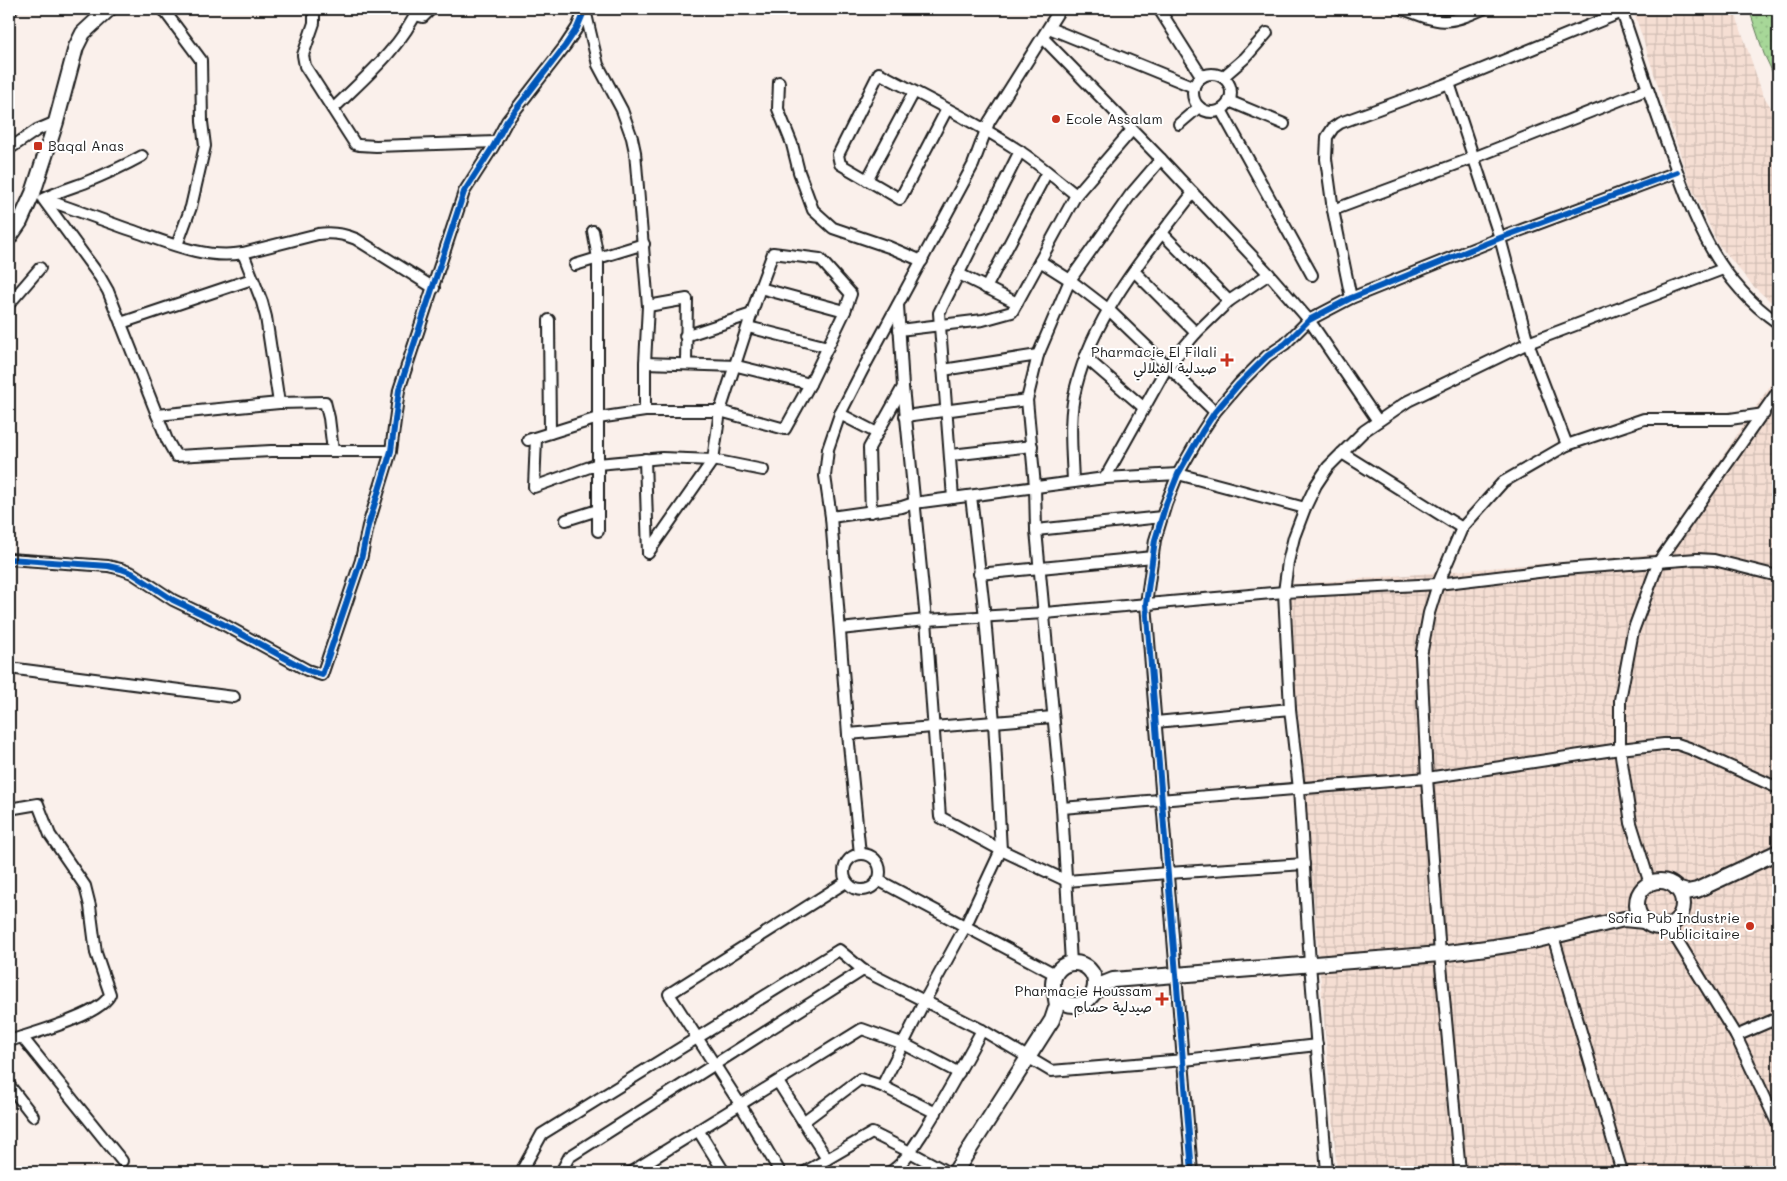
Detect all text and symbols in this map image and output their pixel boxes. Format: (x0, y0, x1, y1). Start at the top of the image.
place label: Ecole Assalam (1066, 109, 1163, 128)
marker: Ecole Assalam (1050, 113, 1062, 125)
place label: Baqal Anas (48, 136, 124, 155)
marker: Baqal Anas (32, 140, 44, 152)
place label: Pharmacie El Filali صيدلية الفيلالي (1091, 342, 1217, 381)
marker: Pharmacie El Filali صيدلية الفيلالي (1221, 354, 1233, 366)
place label: Sofia Pub Industrie Publicitaire (1608, 908, 1740, 943)
marker: Sofia Pub Industrie Publicitaire (1744, 920, 1756, 932)
place label: Pharmacie Houssam صيدلية حسام (1015, 981, 1152, 1018)
marker: Pharmacie Houssam صيدلية حسام (1156, 993, 1168, 1005)

